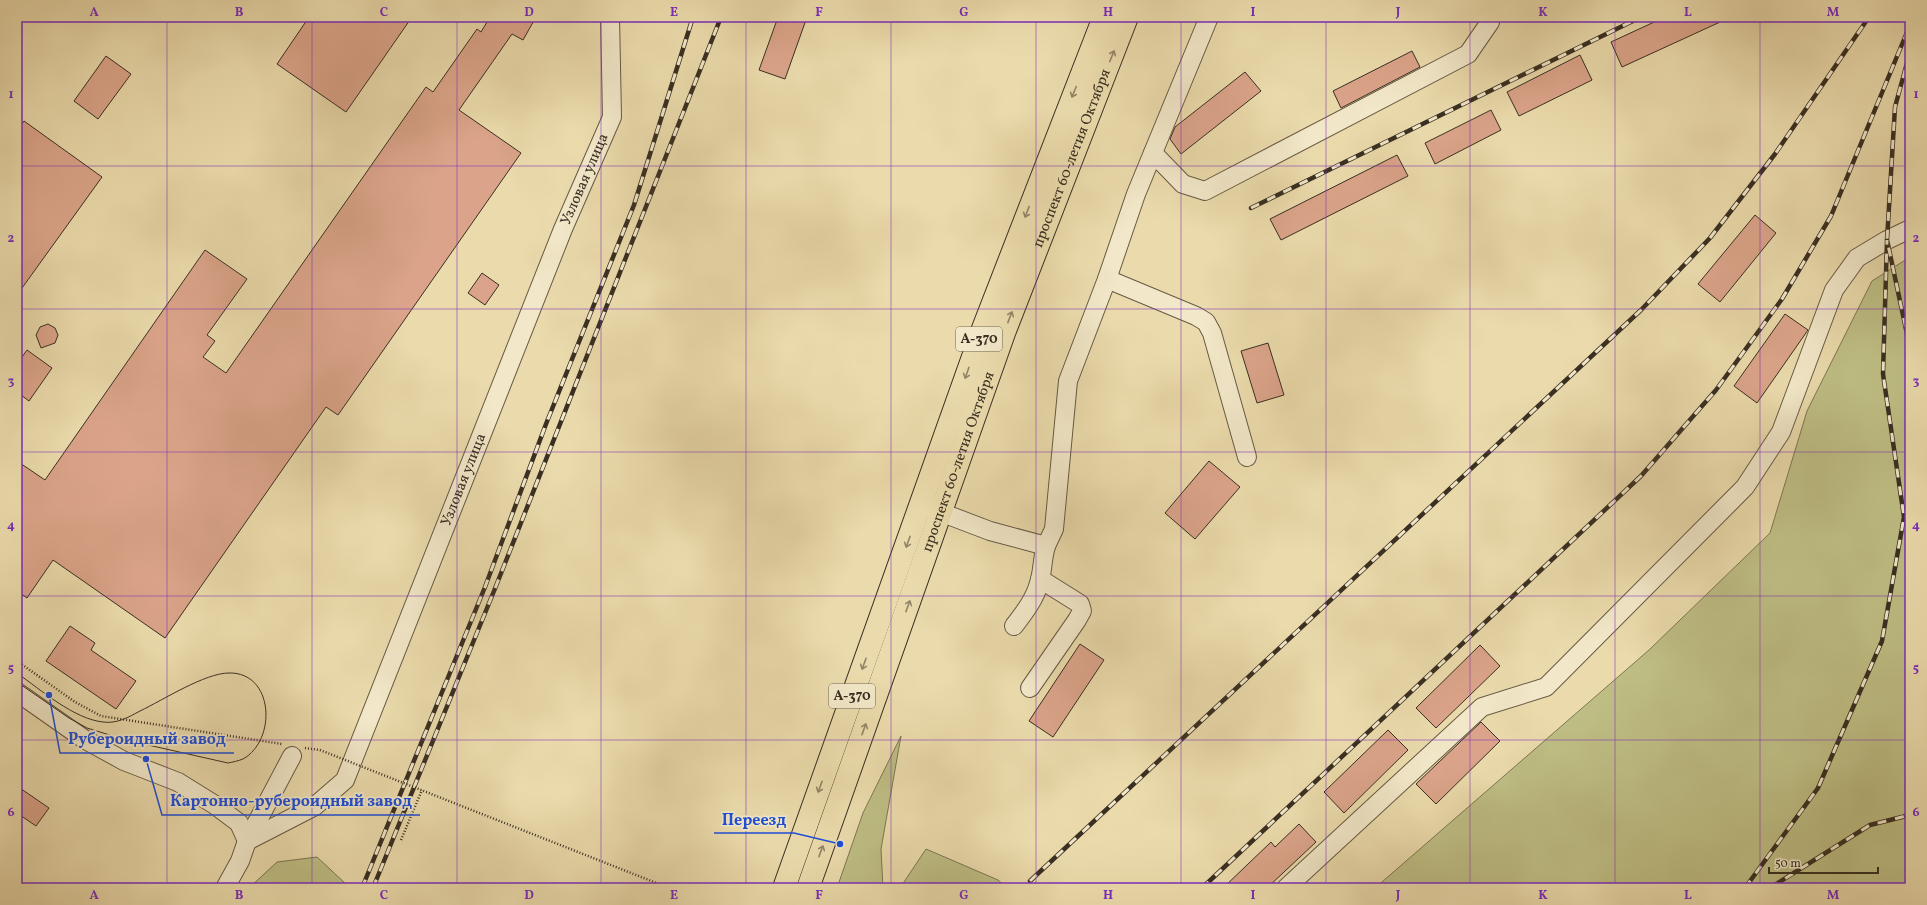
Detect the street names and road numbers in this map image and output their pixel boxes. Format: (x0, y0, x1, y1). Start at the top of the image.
street label: проспект 60-летия Октября (1028, 66, 1116, 251)
street label: Узловая улица (555, 130, 614, 229)
road number: А-370 (956, 327, 1002, 351)
street label: проспект 60-летия Октября (917, 369, 1000, 555)
street label: Узловая улица (436, 430, 492, 529)
road number: А-370 (829, 684, 875, 708)

